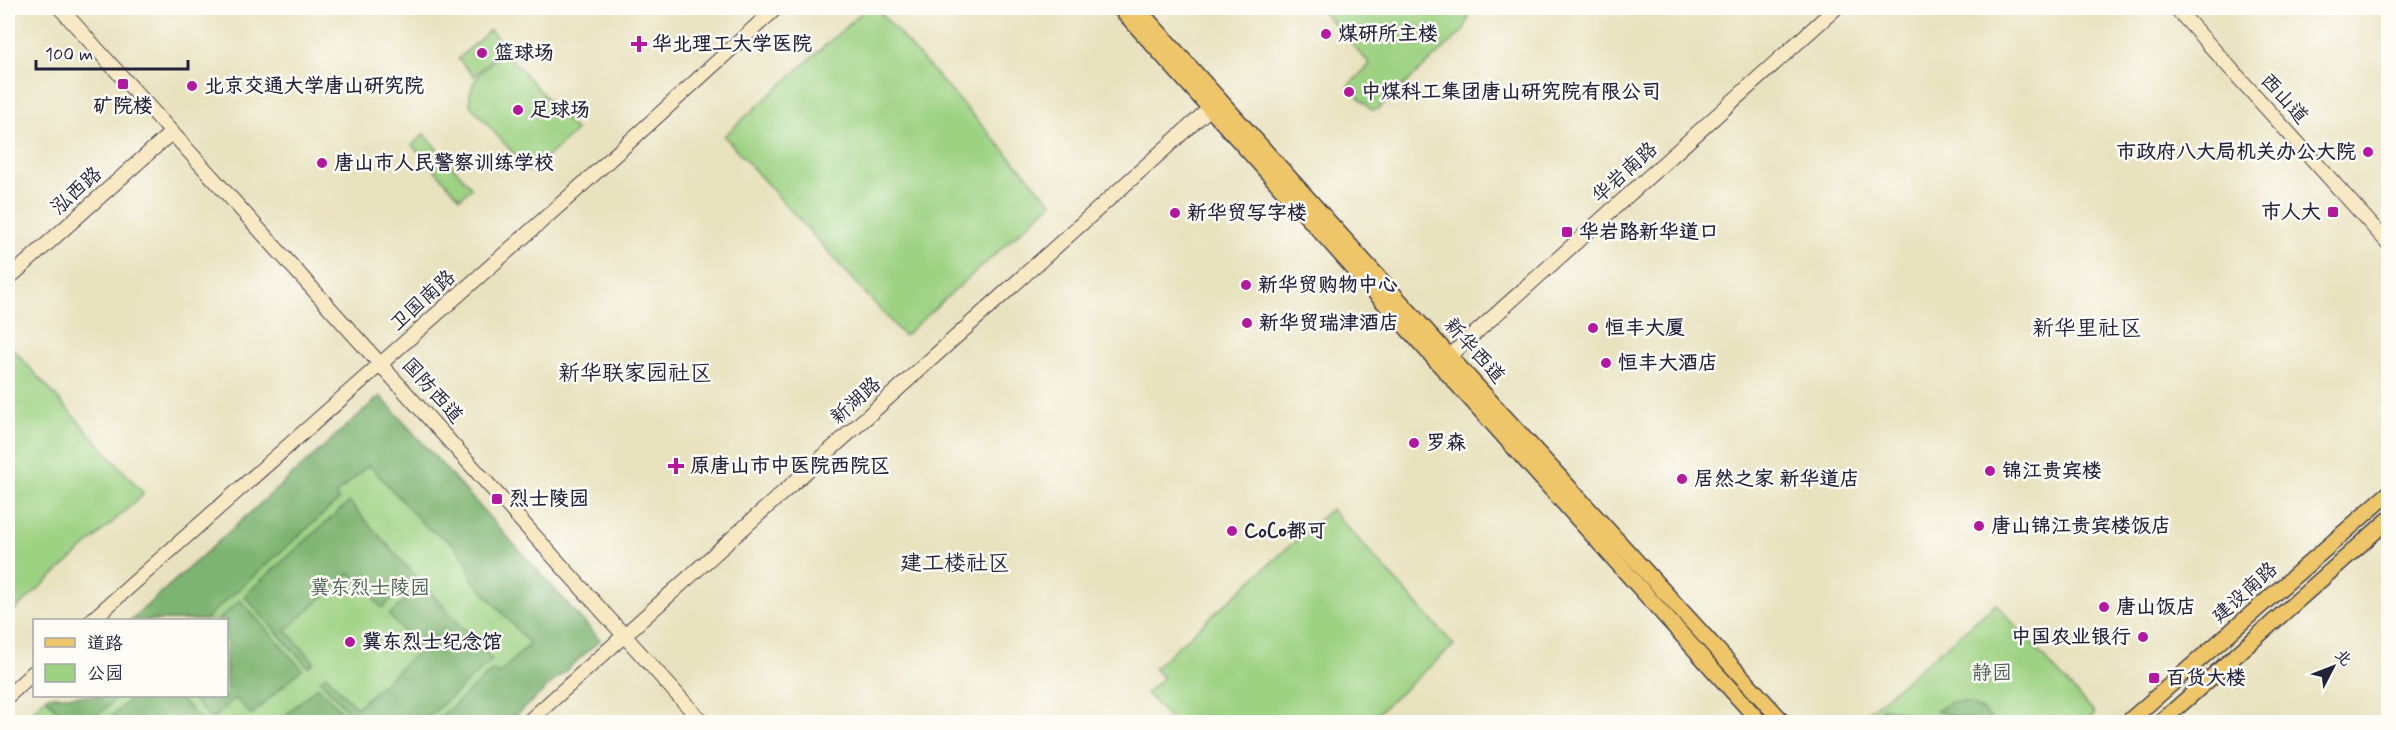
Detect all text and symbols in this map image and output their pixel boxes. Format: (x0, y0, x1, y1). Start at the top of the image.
place label: 煤研所主楼 (1338, 21, 1438, 48)
marker: 煤研所主楼 (1319, 27, 1333, 41)
place label: 华北理工大学医院 (652, 31, 812, 58)
scale bar (36, 33, 188, 71)
marker: 华北理工大学医院 (630, 35, 648, 53)
place label: 篮球场 (494, 40, 554, 67)
text: 100 m (45, 43, 93, 67)
marker: 篮球场 (475, 46, 489, 60)
street label: 西山道 (2254, 68, 2314, 130)
place label: 北京交通大学唐山研究院 (204, 73, 424, 100)
marker: 矿院楼 (116, 77, 130, 91)
marker: 北京交通大学唐山研究院 (185, 79, 199, 93)
place label: 中煤科工集团唐山研究院有限公司 (1361, 79, 1661, 106)
marker: 中煤科工集团唐山研究院有限公司 (1342, 85, 1356, 99)
place label: 矿院楼 (93, 93, 153, 120)
place label: 足球场 (530, 97, 590, 124)
marker: 足球场 (511, 103, 525, 117)
street label: 华岩南路 (1586, 136, 1665, 210)
place label: 市政府八大局机关办公大院 (2116, 139, 2356, 166)
marker: 市政府八大局机关办公大院 (2361, 145, 2375, 159)
place label: 唐山市人民警察训练学校 (334, 150, 554, 177)
marker: 唐山市人民警察训练学校 (315, 156, 329, 170)
street label: 泓西路 (46, 160, 109, 221)
place label: 市人大 (2261, 199, 2321, 226)
place label: 新华贸写字楼 (1187, 200, 1307, 227)
marker: 市人大 (2326, 205, 2340, 219)
marker: 新华贸写字楼 (1168, 206, 1182, 220)
place label: 华岩路新华道口 (1579, 219, 1719, 246)
marker: 华岩路新华道口 (1560, 225, 1574, 239)
street label: 卫国南路 (384, 264, 463, 338)
place label: 新华贸购物中心 (1258, 272, 1398, 299)
marker: 新华贸购物中心 (1239, 278, 1253, 292)
place label: 新华贸瑞津酒店 (1259, 310, 1399, 337)
street label: 新华西道 (1437, 312, 1511, 390)
place label: 恒丰大厦 (1605, 315, 1685, 342)
district label: 新华里社区 (2032, 315, 2142, 343)
marker: 新华贸瑞津酒店 (1240, 316, 1254, 330)
marker: 恒丰大厦 (1586, 321, 1600, 335)
place label: 恒丰大酒店 (1618, 350, 1718, 377)
street label: 国防西道 (395, 352, 469, 430)
marker: 恒丰大酒店 (1599, 356, 1613, 370)
district label: 新华联家园社区 (558, 360, 712, 388)
street label: 新湖路 (825, 370, 888, 431)
place label: 罗森 (1426, 430, 1466, 457)
marker: 罗森 (1407, 436, 1421, 450)
place label: 原唐山市中医院西院区 (690, 453, 890, 480)
marker: 原唐山市中医院西院区 (667, 457, 685, 475)
place label: 锦江贵宾楼 (2002, 458, 2102, 485)
marker: 锦江贵宾楼 (1983, 464, 1997, 478)
place label: 居然之家 新华道店 (1694, 466, 1859, 493)
marker: 居然之家 新华道店 (1675, 472, 1689, 486)
place label: 烈士陵园 (509, 486, 589, 513)
marker: 烈士陵园 (490, 492, 504, 506)
place label: 唐山锦江贵宾楼饭店 (1991, 513, 2171, 540)
place label: CoCo都可 (1244, 518, 1327, 545)
marker: 唐山锦江贵宾楼饭店 (1972, 519, 1986, 533)
marker: CoCo都可 (1225, 524, 1239, 538)
district label: 建工楼社区 (900, 550, 1010, 578)
street label: 建设南路 (2206, 556, 2285, 630)
park label: 冀东烈士陵园 (310, 575, 430, 602)
place label: 唐山饭店 (2116, 594, 2196, 621)
marker: 唐山饭店 (2097, 600, 2111, 614)
legend (33, 619, 228, 697)
place label: 中国农业银行 (2011, 624, 2131, 651)
place label: 冀东烈士纪念馆 (362, 629, 502, 656)
marker: 中国农业银行 (2136, 630, 2150, 644)
text: 道路 (87, 632, 123, 656)
marker: 冀东烈士纪念馆 (343, 635, 357, 649)
north arrow (2303, 637, 2363, 697)
text: 北 (2330, 645, 2356, 671)
park label: 静园 (1972, 660, 2012, 687)
text: 公园 (87, 662, 123, 686)
place label: 百货大楼 (2166, 665, 2246, 692)
marker: 百货大楼 (2147, 671, 2161, 685)

